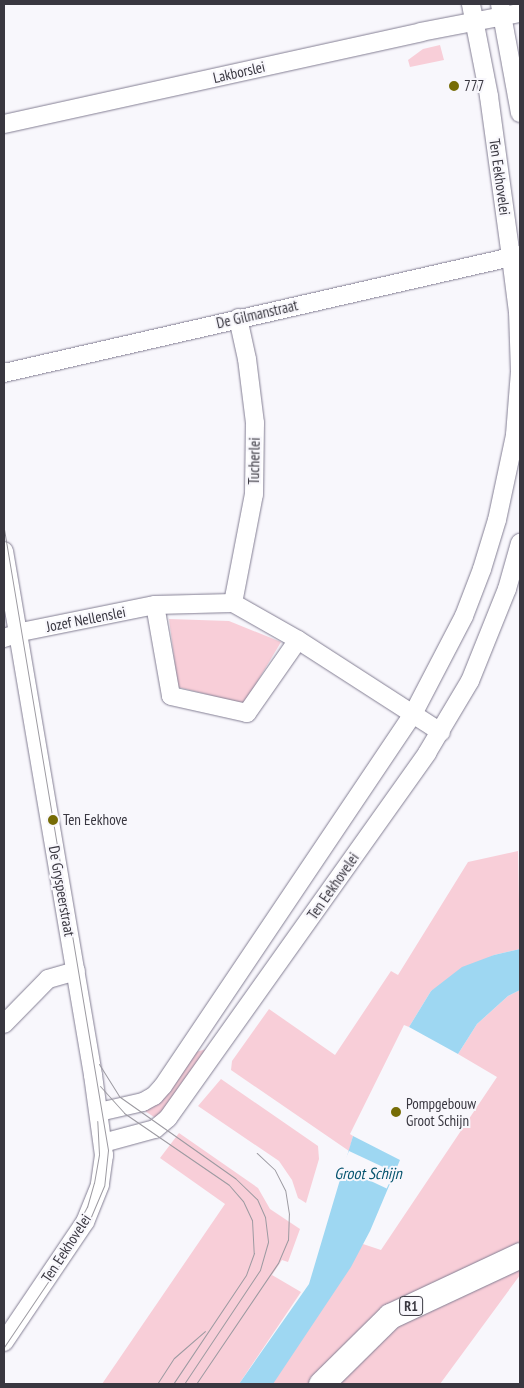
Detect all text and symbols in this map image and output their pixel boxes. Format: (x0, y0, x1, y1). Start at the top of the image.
street label: Lakborslei (211, 57, 267, 87)
place label: 777 (464, 77, 484, 95)
marker: 777 (448, 80, 460, 92)
street label: Ten Eekhovelei (486, 137, 514, 217)
street label: De Gilmanstraat (214, 296, 300, 332)
street label: Tucherlei (245, 437, 263, 485)
street label: Jozef Nellenslei (45, 602, 127, 636)
place label: Ten Eekhove (63, 811, 128, 829)
marker: Ten Eekhove (47, 814, 59, 826)
street label: De Gryspeerstraat (45, 844, 79, 938)
street label: Ten Eekhovelei (303, 849, 363, 923)
place label: Pompgebouw Groot Schijn (406, 1094, 476, 1129)
marker: Pompgebouw Groot Schijn (390, 1106, 402, 1118)
water label: Groot Schijn (334, 1163, 402, 1183)
street label: Ten Eekhovelei (37, 1211, 95, 1285)
road number: R1 (398, 1294, 424, 1318)

